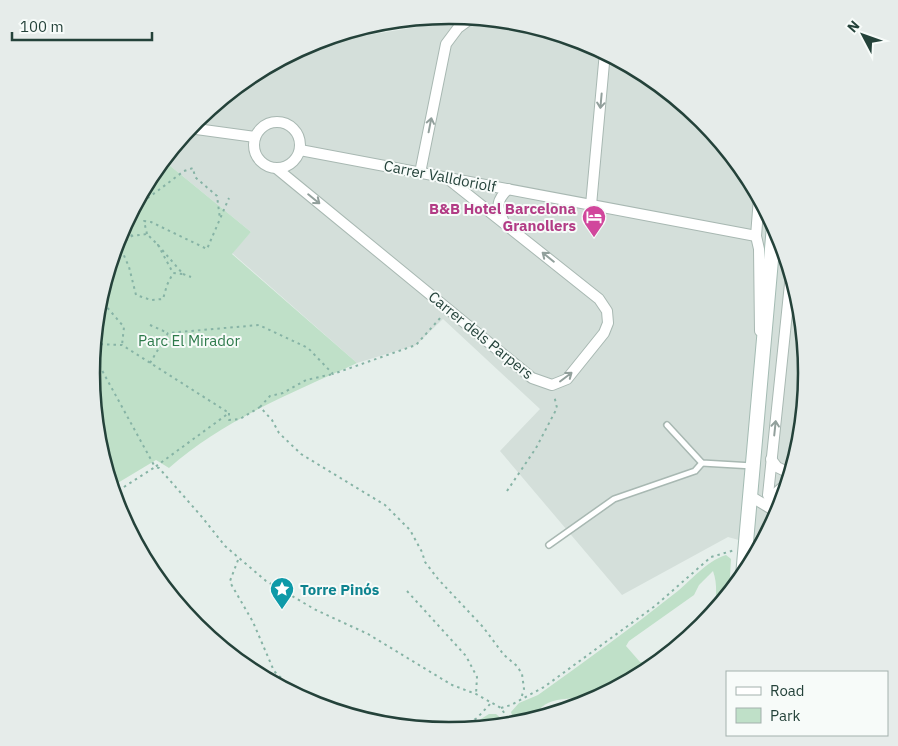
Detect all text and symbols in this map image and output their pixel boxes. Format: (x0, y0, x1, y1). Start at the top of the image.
scale bar (12, 10, 152, 42)
north arrow (838, 10, 888, 60)
text: 100 m (20, 17, 64, 36)
text: N (843, 17, 863, 36)
one-way arrow (596, 93, 605, 109)
one-way arrow (426, 117, 435, 133)
street label: Carrer Valldoriolf (382, 156, 498, 196)
one-way arrow (307, 193, 320, 204)
place label: B&B Hotel Barcelona Granollers (429, 199, 576, 235)
hotel icon: B&B Hotel Barcelona Granollers (581, 204, 607, 238)
one-way arrow (541, 251, 554, 262)
street label: Carrer dels Parpers (425, 287, 537, 383)
park label: Parc El Mirador (138, 331, 240, 350)
one-way arrow (559, 372, 573, 382)
one-way arrow (770, 420, 780, 436)
place icon: Torre Pinós (269, 576, 295, 610)
place label: Torre Pinós (300, 580, 380, 599)
legend (726, 671, 888, 736)
text: Road (770, 681, 805, 700)
text: Park (770, 706, 800, 725)

